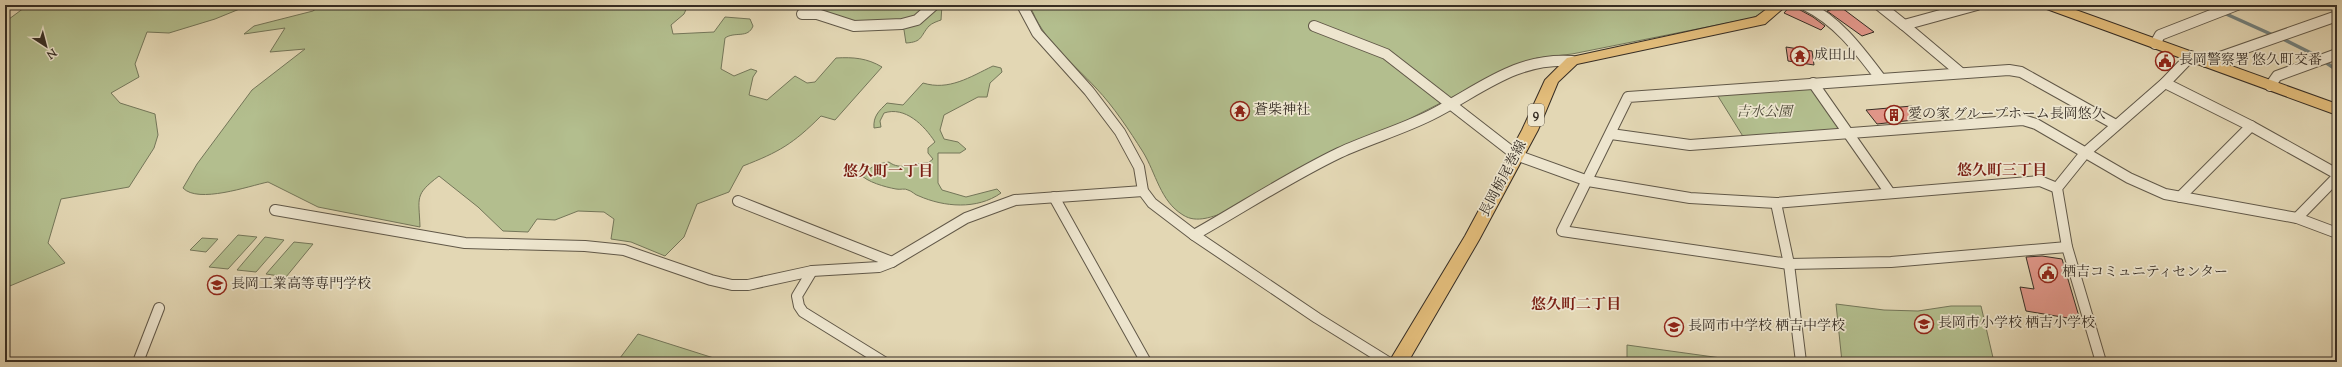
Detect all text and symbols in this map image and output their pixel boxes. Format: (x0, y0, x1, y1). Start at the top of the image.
north arrow (26, 26, 66, 66)
text: N (43, 44, 60, 62)
temple icon: 成田山 (1789, 45, 1811, 67)
place label: 成田山 (1814, 46, 1856, 66)
public building icon: 長岡警察署 悠久町交番 (2154, 50, 2176, 72)
place label: 長岡警察署 悠久町交番 (2179, 51, 2322, 71)
temple icon: 蒼柴神社 (1229, 100, 1251, 122)
place label: 蒼柴神社 (1254, 101, 1310, 121)
park label: 吉水公園 (1736, 103, 1794, 123)
road number: 9 (1528, 104, 1544, 126)
building icon: 愛の家 グループホーム長岡悠久 (1883, 104, 1905, 126)
place label: 愛の家 グループホーム長岡悠久 (1908, 105, 2106, 125)
street label: 長岡栃尾巻線 (1475, 137, 1533, 221)
district label: 悠久町三丁目 (1957, 161, 2047, 182)
district label: 悠久町一丁目 (843, 162, 933, 183)
public building icon: 栖吉コミュニティセンター (2037, 262, 2059, 284)
place label: 栖吉コミュニティセンター (2062, 263, 2228, 283)
school or university icon: 長岡工業高等専門学校 (206, 274, 228, 296)
place label: 長岡工業高等専門学校 (231, 275, 371, 295)
district label: 悠久町二丁目 (1531, 295, 1621, 316)
school or university icon: 長岡市小学校 栖吉小学校 (1913, 313, 1935, 335)
place label: 長岡市小学校 栖吉小学校 (1938, 314, 2095, 334)
school or university icon: 長岡市中学校 栖吉中学校 (1663, 316, 1685, 338)
place label: 長岡市中学校 栖吉中学校 (1688, 317, 1845, 337)

